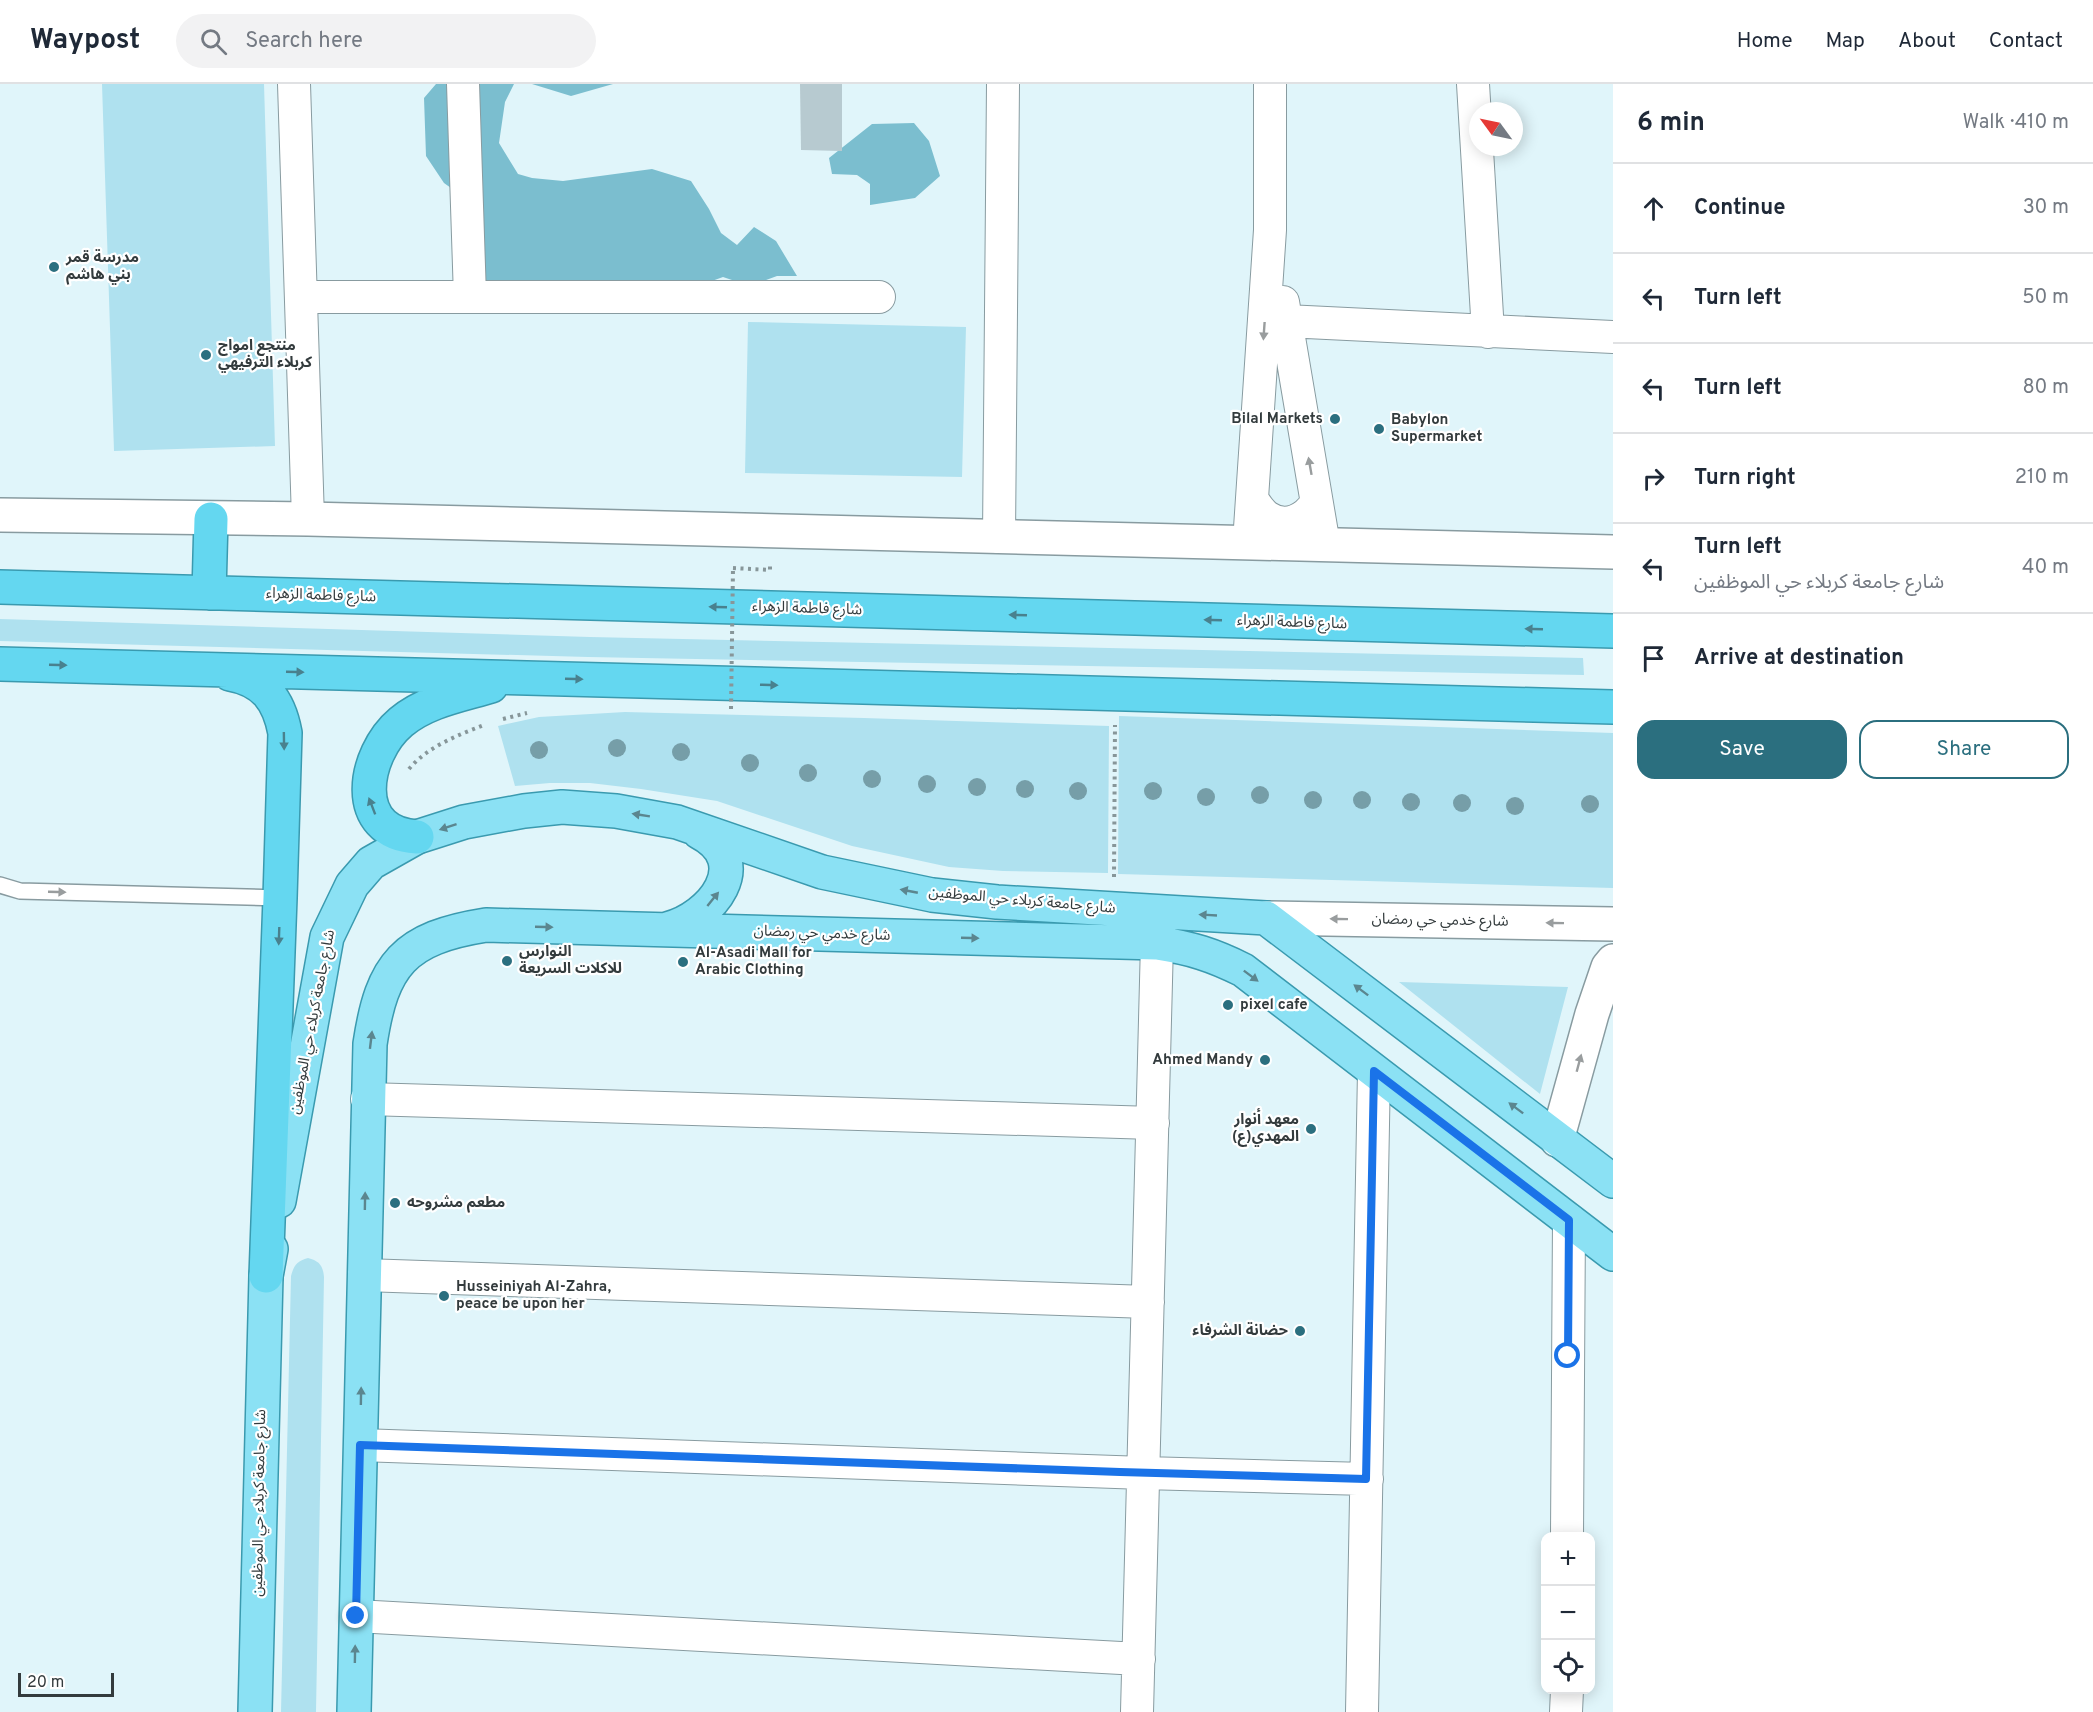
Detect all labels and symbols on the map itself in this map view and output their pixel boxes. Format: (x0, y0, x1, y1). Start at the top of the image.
north arrow (1469, 102, 1523, 156)
place label: مدرسة قمر بني هاشم (65, 248, 139, 285)
marker: مدرسة قمر بني هاشم (47, 260, 61, 274)
one-way arrow (1259, 321, 1268, 340)
place label: منتجع امواج كربلاء الترفيهي (218, 337, 312, 373)
marker: منتجع امواج كربلاء الترفيهي (199, 348, 213, 362)
place label: Bilal Markets (1231, 410, 1323, 429)
place label: Babylon Supermarket (1391, 411, 1482, 447)
marker: Bilal Markets (1328, 412, 1342, 426)
marker: Babylon Supermarket (1372, 422, 1386, 436)
one-way arrow (1306, 457, 1315, 476)
street label: شارع فاطمة الزهراء (266, 585, 377, 608)
street label: شارع فاطمة الزهراء (752, 598, 863, 621)
one-way arrow (708, 602, 727, 612)
one-way arrow (1008, 610, 1027, 620)
street label: شارع فاطمة الزهراء (1237, 612, 1348, 635)
one-way arrow (1203, 616, 1222, 625)
one-way arrow (1524, 625, 1543, 634)
one-way arrow (49, 660, 68, 670)
one-way arrow (286, 667, 305, 677)
one-way arrow (565, 675, 584, 684)
one-way arrow (760, 680, 779, 690)
one-way arrow (279, 731, 289, 750)
one-way arrow (367, 797, 377, 815)
one-way arrow (631, 810, 650, 819)
one-way arrow (439, 823, 457, 832)
street label: شارع جامعة كربلاء حي الموظفين (928, 883, 1117, 920)
one-way arrow (899, 886, 918, 895)
one-way arrow (48, 888, 67, 897)
one-way arrow (706, 891, 719, 907)
one-way arrow (1198, 910, 1217, 919)
street label: شارع خدمي حي رمضان (1371, 910, 1509, 933)
one-way arrow (1329, 915, 1348, 924)
one-way arrow (1545, 918, 1564, 928)
one-way arrow (535, 922, 554, 931)
street label: شارع خدمي حي رمضان (753, 922, 891, 947)
one-way arrow (274, 926, 284, 945)
street label: شارع جامعة كربلاء حي الموظفين (286, 928, 341, 1116)
one-way arrow (961, 934, 980, 943)
place label: النوارس للاكلات السريعة (519, 943, 622, 979)
place label: Al-Asadi Mall for Arabic Clothing (695, 944, 813, 980)
marker: النوارس للاكلات السريعة (500, 954, 514, 968)
marker: Al-Asadi Mall for Arabic Clothing (676, 955, 690, 969)
one-way arrow (1243, 970, 1258, 982)
one-way arrow (1353, 984, 1369, 996)
place label: pixel cafe (1240, 996, 1308, 1015)
marker: pixel cafe (1221, 998, 1235, 1012)
one-way arrow (366, 1031, 376, 1050)
place label: Ahmed Mandy (1152, 1051, 1253, 1070)
marker: Ahmed Mandy (1258, 1053, 1272, 1067)
one-way arrow (1574, 1054, 1584, 1072)
one-way arrow (1508, 1102, 1524, 1114)
place label: معهد أنوار المهدي(ع) (1232, 1108, 1299, 1147)
marker: معهد أنوار المهدي(ع) (1304, 1122, 1318, 1136)
one-way arrow (360, 1191, 370, 1210)
place label: مطعم مشروحه (407, 1194, 505, 1213)
marker: مطعم مشروحه (388, 1196, 402, 1210)
place label: Husseiniyah Al-Zahra, peace be upon her (456, 1278, 611, 1314)
marker: Husseiniyah Al-Zahra, peace be upon her (437, 1289, 451, 1303)
place label: حضانة الشرفاء (1192, 1321, 1289, 1341)
marker: حضانة الشرفاء (1293, 1324, 1307, 1338)
route start (1554, 1342, 1580, 1368)
one-way arrow (356, 1386, 366, 1405)
street label: شارع جامعة كربلاء حي الموظفين (249, 1409, 272, 1597)
route end (342, 1602, 368, 1628)
one-way arrow (350, 1644, 360, 1663)
scale bar (18, 1670, 114, 1698)

